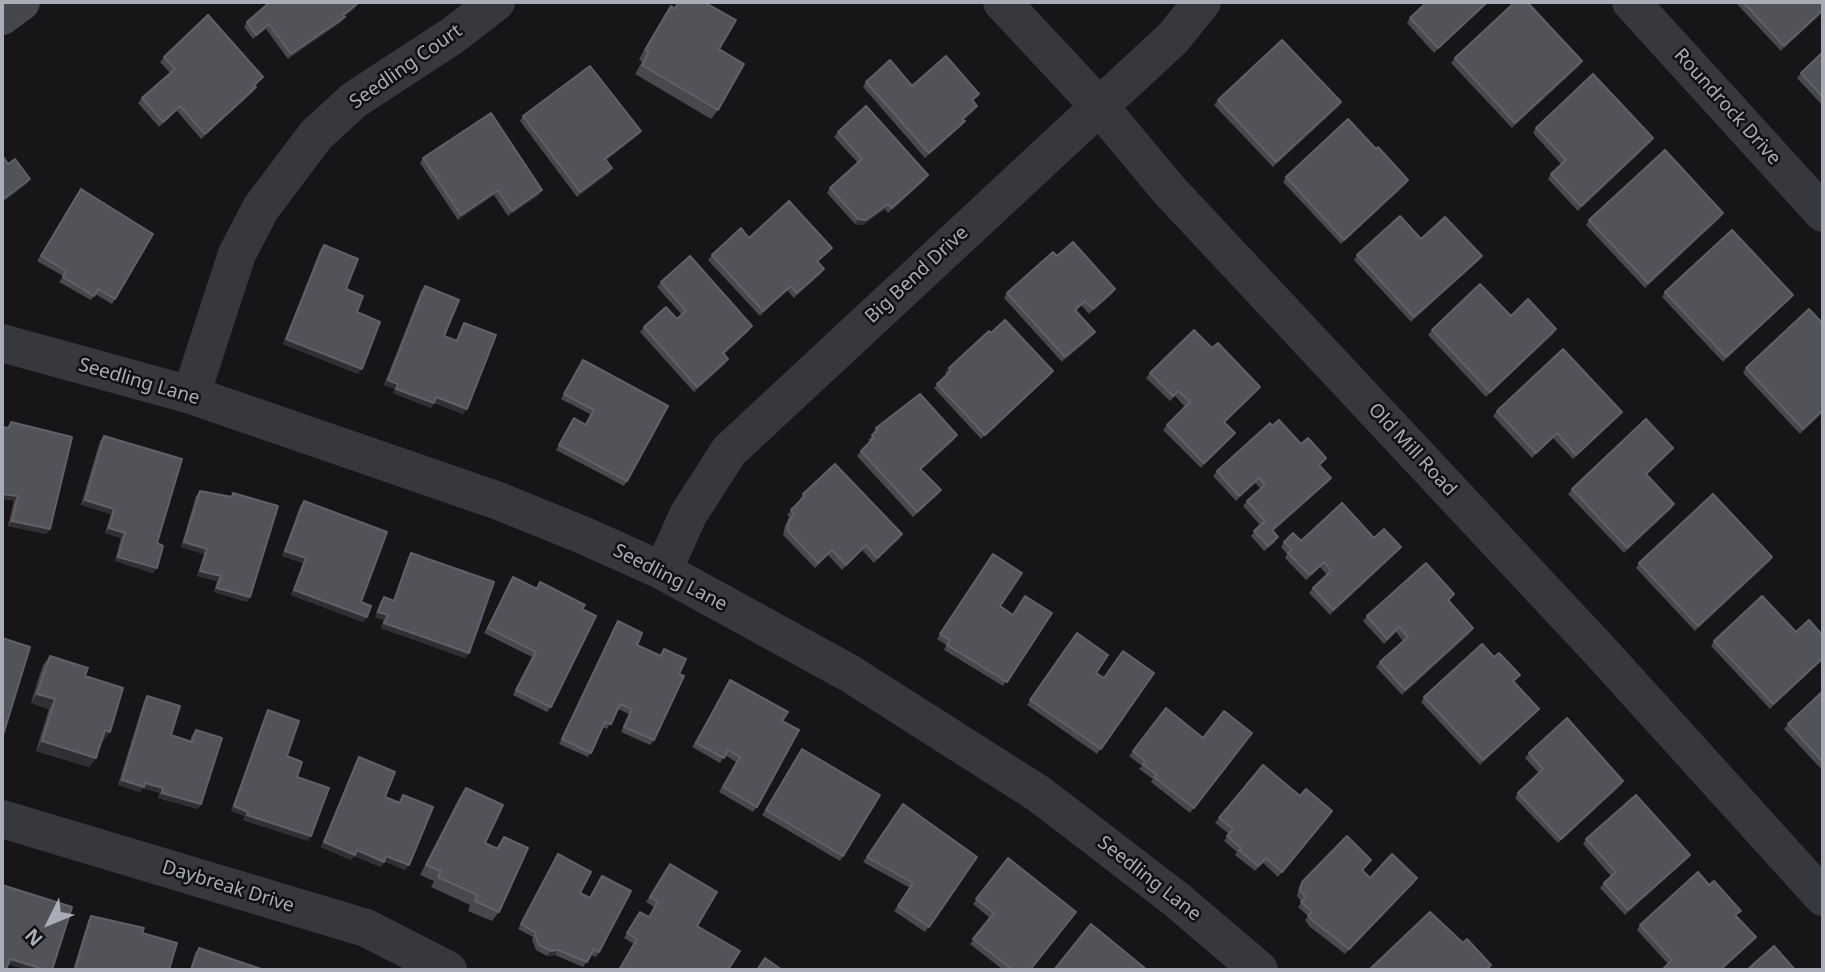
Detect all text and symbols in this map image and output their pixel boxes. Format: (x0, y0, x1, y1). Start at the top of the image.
street label: Seedling Court (346, 20, 466, 114)
street label: Roundrock Drive (1669, 44, 1785, 170)
street label: Big Bend Drive (861, 222, 973, 328)
street label: Seedling Lane (76, 354, 202, 410)
street label: Old Mill Road (1363, 399, 1461, 501)
street label: Seedling Lane (609, 540, 731, 616)
street label: Seedling Lane (1093, 832, 1205, 926)
street label: Daybreak Drive (159, 856, 297, 918)
north arrow (14, 888, 84, 958)
text: N (19, 923, 48, 952)

